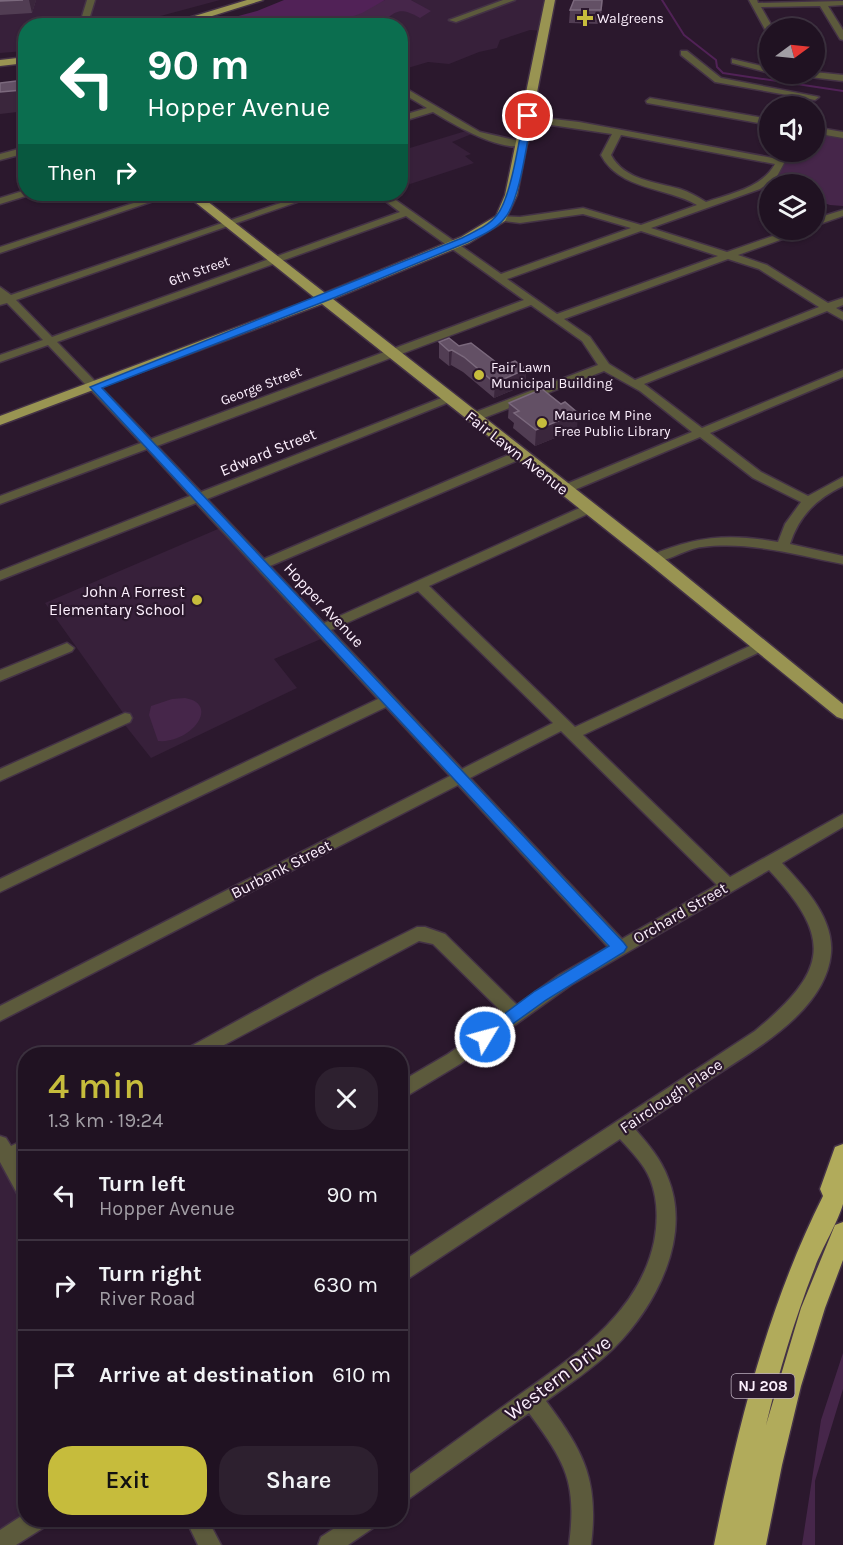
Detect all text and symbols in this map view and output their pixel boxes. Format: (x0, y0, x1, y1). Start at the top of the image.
place label: Walgreens (597, 10, 664, 27)
marker: Walgreens (578, 11, 592, 25)
north arrow (759, 18, 825, 84)
map controls (759, 18, 825, 240)
text: 90 m (147, 40, 250, 90)
icon: left (48, 42, 126, 120)
pin (502, 90, 553, 141)
text: Hopper Avenue (147, 91, 330, 123)
button: sound (759, 96, 825, 162)
icon: arrive (511, 99, 544, 132)
icon: right (109, 156, 142, 189)
text: Then (48, 160, 97, 186)
button: layers (759, 174, 825, 240)
street label: 6th Street (166, 252, 232, 290)
place label: Fair Lawn Municipal Building (491, 359, 613, 392)
street label: George Street (218, 363, 304, 409)
marker: Fair Lawn Municipal Building (472, 368, 486, 382)
street label: Fair Lawn Avenue (462, 407, 572, 499)
place label: Maurice M Pine Free Public Library (554, 407, 671, 440)
marker: Maurice M Pine Free Public Library (535, 416, 549, 430)
street label: Edward Street (217, 424, 319, 480)
street label: Hopper Avenue (280, 559, 368, 651)
place label: John A Forrest Elementary School (49, 582, 185, 619)
marker: John A Forrest Elementary School (190, 593, 204, 607)
street label: Burbank Street (228, 836, 334, 902)
street label: Orchard Street (629, 878, 731, 948)
position arrow (453, 1005, 517, 1069)
street label: Fairclough Place (616, 1055, 726, 1137)
text: 4 min (48, 1065, 146, 1107)
button: close (315, 1067, 378, 1130)
text: 1.3 km · 19:24 (48, 1109, 163, 1132)
text: Turn left (99, 1171, 186, 1197)
icon: left (48, 1179, 81, 1212)
text: 90 m (326, 1182, 378, 1208)
text: Hopper Avenue (99, 1197, 235, 1220)
text: Turn right (99, 1261, 202, 1287)
icon: right (48, 1269, 81, 1302)
text: 630 m (314, 1272, 378, 1298)
text: River Road (99, 1287, 196, 1310)
street label: Western Drive (501, 1331, 615, 1425)
icon: arrive (48, 1359, 81, 1392)
text: Arrive at destination (99, 1362, 314, 1388)
text: 610 m (332, 1362, 391, 1388)
road number: NJ 208 (732, 1374, 795, 1398)
button: Exit (48, 1446, 207, 1515)
button: Share (219, 1446, 378, 1515)

